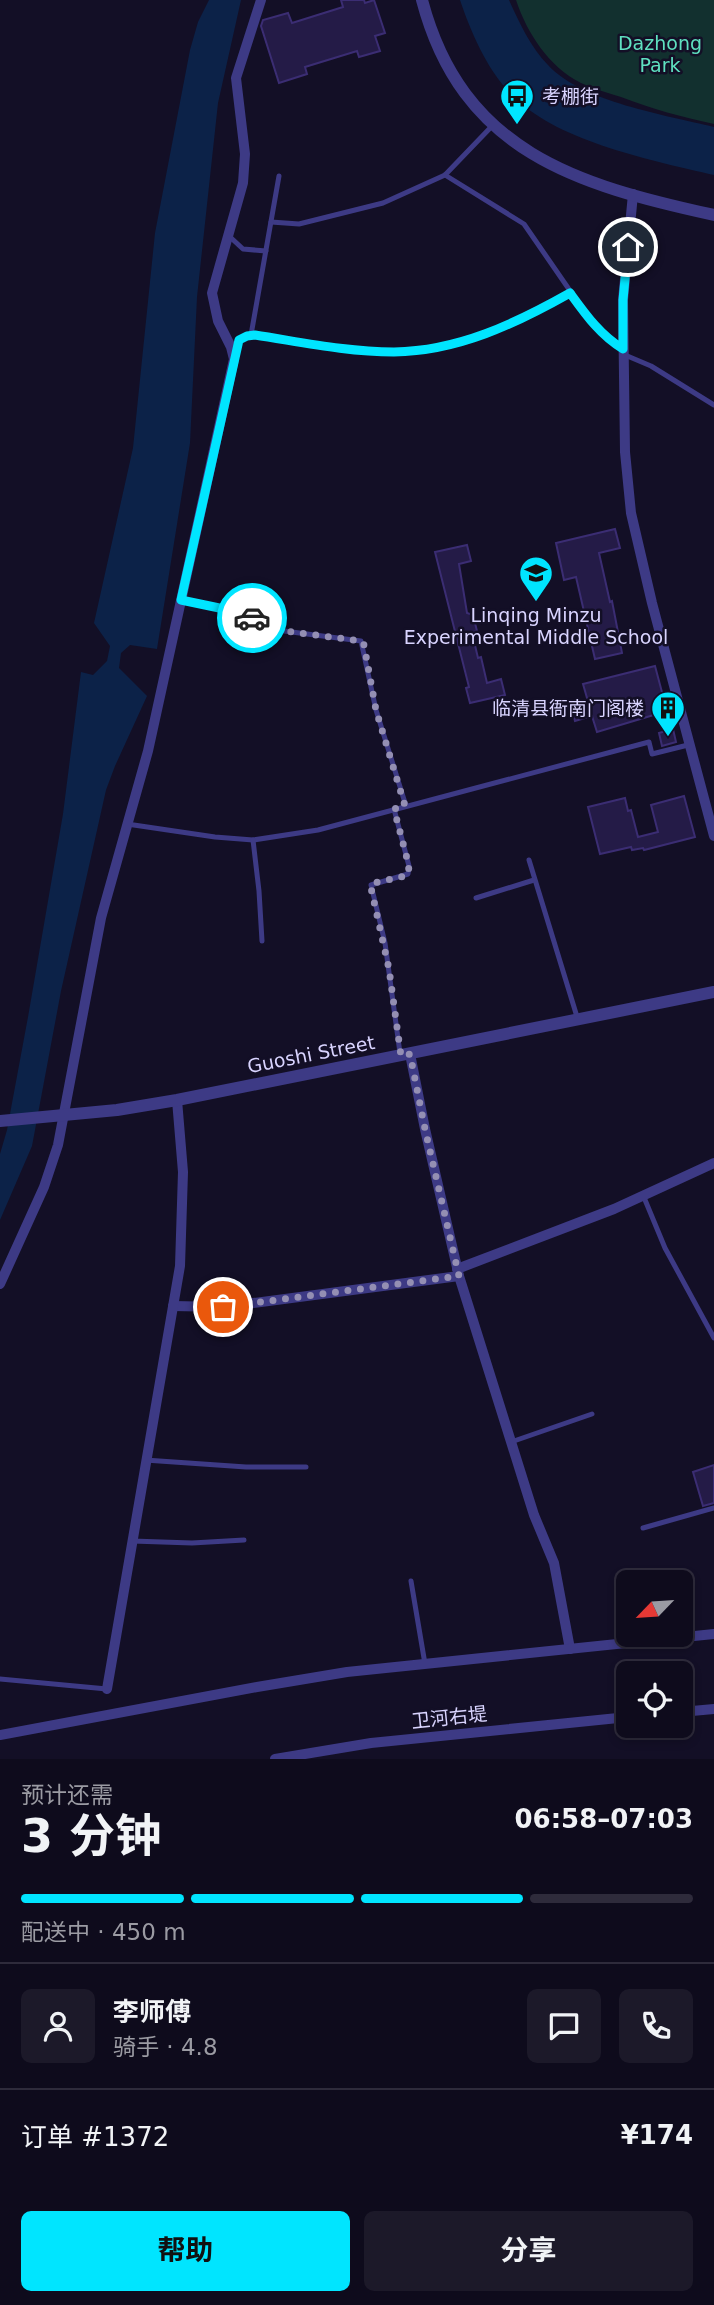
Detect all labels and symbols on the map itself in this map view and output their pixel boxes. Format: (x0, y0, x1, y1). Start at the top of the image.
park label: Dazhong Park (618, 32, 702, 76)
bus stop icon: 考棚街 (498, 77, 536, 126)
place label: 考棚街 (542, 85, 599, 107)
pin (598, 217, 658, 277)
school or university icon: Linqing Minzu Experimental Middle School (517, 554, 555, 603)
courier (217, 583, 287, 653)
place label: Linqing Minzu Experimental Middle School (404, 604, 668, 648)
building icon: 临清县衙南门阁楼 (649, 689, 687, 738)
place label: 临清县衙南门阁楼 (492, 697, 644, 719)
street label: Guoshi Street (245, 1031, 377, 1077)
pin (193, 1277, 253, 1337)
north arrow (616, 1570, 693, 1647)
street label: 卫河右堤 (410, 1702, 488, 1732)

